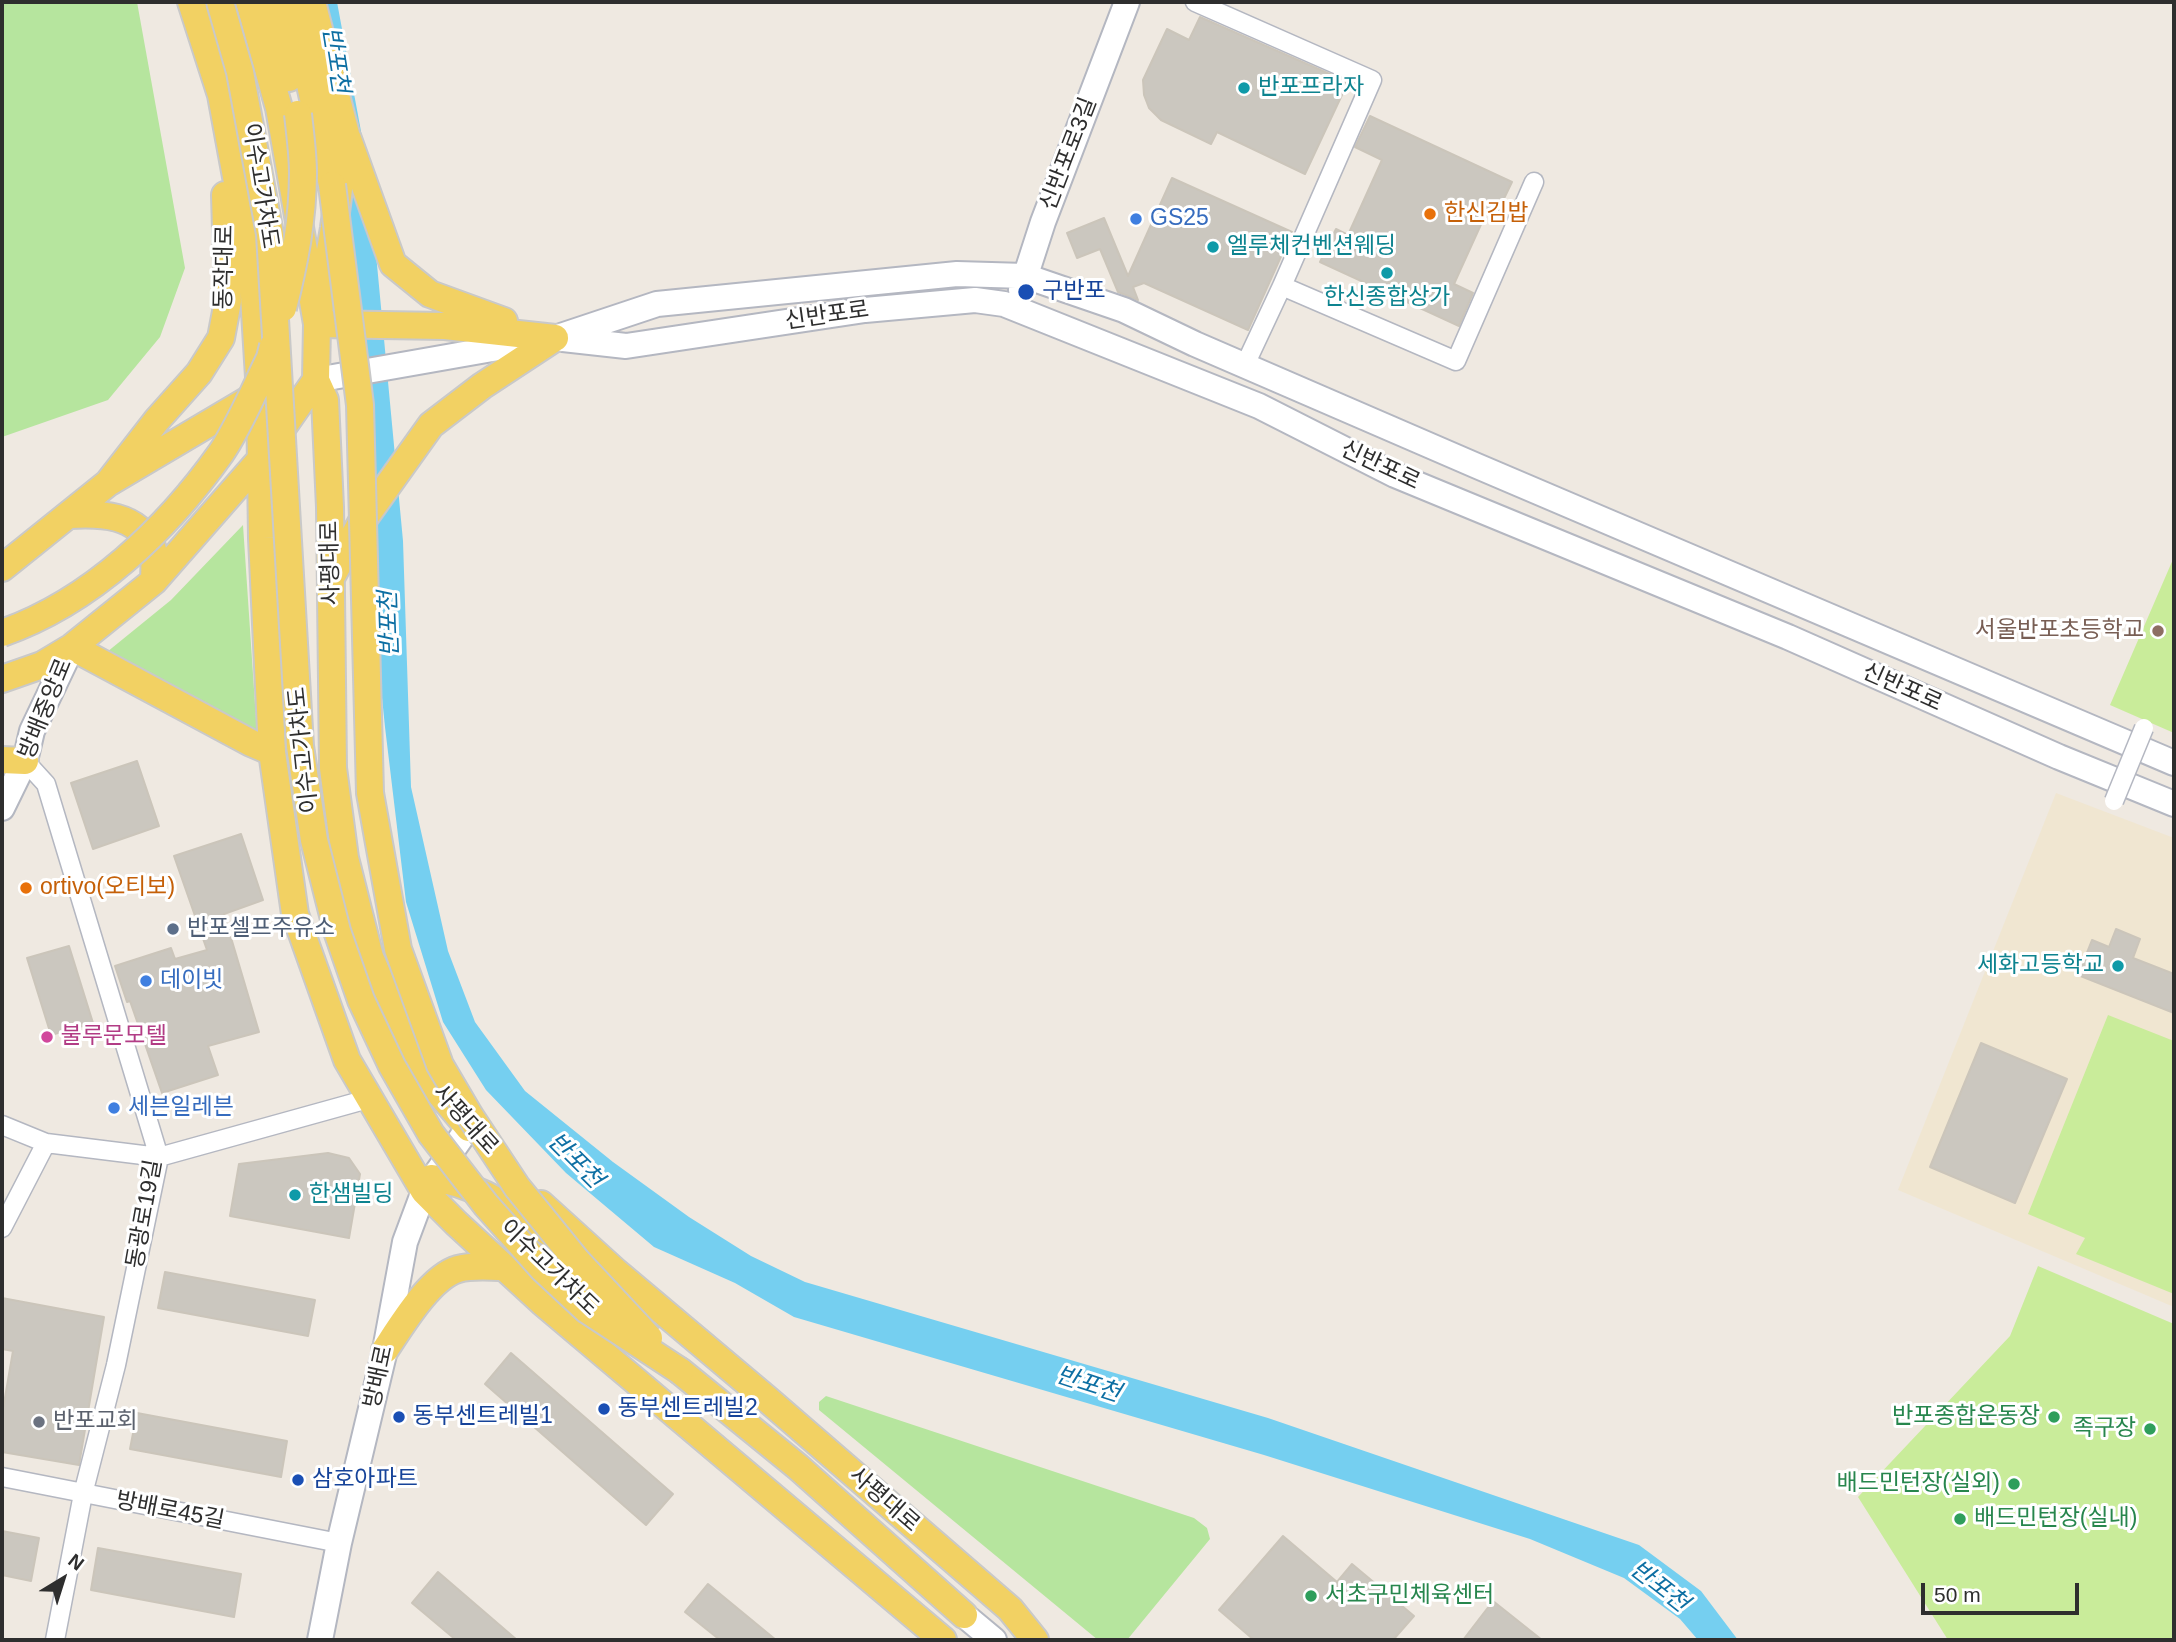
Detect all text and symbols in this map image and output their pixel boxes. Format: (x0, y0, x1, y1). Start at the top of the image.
water label: 반포천 (316, 25, 354, 95)
place label: 반포프라자 (1258, 74, 1364, 102)
marker: 반포프라자 (1236, 80, 1252, 96)
street label: 신반포로3길 (1035, 94, 1103, 214)
street label: 이수고가차도 (236, 121, 284, 251)
place label: 한신김밥 (1444, 200, 1529, 228)
place label: GS25 (1150, 205, 1209, 233)
marker: 한신김밥 (1422, 206, 1438, 222)
marker: GS25 (1128, 211, 1144, 227)
street label: 동작대로 (210, 224, 240, 310)
place label: 엘루체컨벤션웨딩 (1227, 233, 1396, 261)
marker: 엘루체컨벤션웨딩 (1205, 239, 1221, 255)
marker: 한신종합상가 (1379, 265, 1395, 281)
place label: 구반포 (1042, 278, 1105, 306)
marker: 구반포 (1016, 282, 1036, 302)
place label: 한신종합상가 (1324, 284, 1450, 312)
street label: 신반포로 (783, 296, 871, 336)
street label: 신반포로 (1336, 436, 1424, 496)
street label: 사평대로 (316, 520, 346, 606)
water label: 반포천 (374, 590, 406, 658)
place label: 서울반포초등학교 (1975, 617, 2144, 645)
marker: 서울반포초등학교 (2150, 623, 2166, 639)
street label: 방배중앙로 (13, 655, 79, 763)
street label: 신반포로 (1858, 658, 1946, 718)
street label: 이수고가차도 (284, 685, 324, 815)
place label: ortivo(오티보) (40, 874, 175, 902)
marker: ortivo(오티보) (18, 880, 34, 896)
place label: 반포셀프주유소 (187, 915, 335, 943)
marker: 반포셀프주유소 (165, 921, 181, 937)
place label: 세화고등학교 (1977, 952, 2104, 980)
marker: 세화고등학교 (2110, 958, 2126, 974)
place label: 데이빗 (160, 967, 223, 995)
marker: 데이빗 (138, 973, 154, 989)
place label: 불루문모텔 (61, 1023, 167, 1051)
marker: 불루문모텔 (39, 1029, 55, 1045)
street label: 사평대로 (426, 1079, 504, 1161)
place label: 세븐일레븐 (128, 1094, 234, 1122)
marker: 세븐일레븐 (106, 1100, 122, 1116)
water label: 반포천 (541, 1127, 609, 1195)
street label: 동광로19길 (122, 1157, 168, 1271)
place label: 한샘빌딩 (309, 1181, 394, 1209)
marker: 한샘빌딩 (287, 1187, 303, 1203)
street label: 이수고가차도 (494, 1214, 604, 1322)
street label: 방배로 (359, 1343, 399, 1411)
water label: 반포천 (1052, 1361, 1124, 1409)
place label: 동부센트레빌2 (618, 1395, 758, 1423)
marker: 동부센트레빌2 (596, 1401, 612, 1417)
place label: 동부센트레빌1 (413, 1403, 553, 1431)
place label: 반포종합운동장 (1892, 1403, 2040, 1431)
place label: 반포교회 (53, 1408, 138, 1436)
marker: 동부센트레빌1 (391, 1409, 407, 1425)
marker: 반포종합운동장 (2046, 1409, 2062, 1425)
marker: 반포교회 (31, 1414, 47, 1430)
place label: 족구장 (2073, 1415, 2136, 1443)
marker: 족구장 (2142, 1421, 2158, 1437)
street label: 사평대로 (843, 1462, 925, 1538)
place label: 삼호아파트 (312, 1466, 418, 1494)
place label: 배드민턴장(실외) (1837, 1470, 2000, 1498)
marker: 삼호아파트 (290, 1472, 306, 1488)
marker: 배드민턴장(실외) (2006, 1476, 2022, 1492)
street label: 방배로45길 (113, 1487, 227, 1535)
place label: 배드민턴장(실내) (1974, 1505, 2137, 1533)
marker: 배드민턴장(실내) (1952, 1511, 1968, 1527)
north arrow (28, 1544, 98, 1614)
text: N (64, 1550, 88, 1575)
water label: 반포천 (1624, 1555, 1694, 1619)
scale bar (1924, 1568, 2082, 1612)
place label: 서초구민체육센터 (1325, 1582, 1494, 1610)
text: 50 m (1934, 1583, 1981, 1606)
marker: 서초구민체육센터 (1303, 1588, 1319, 1604)

